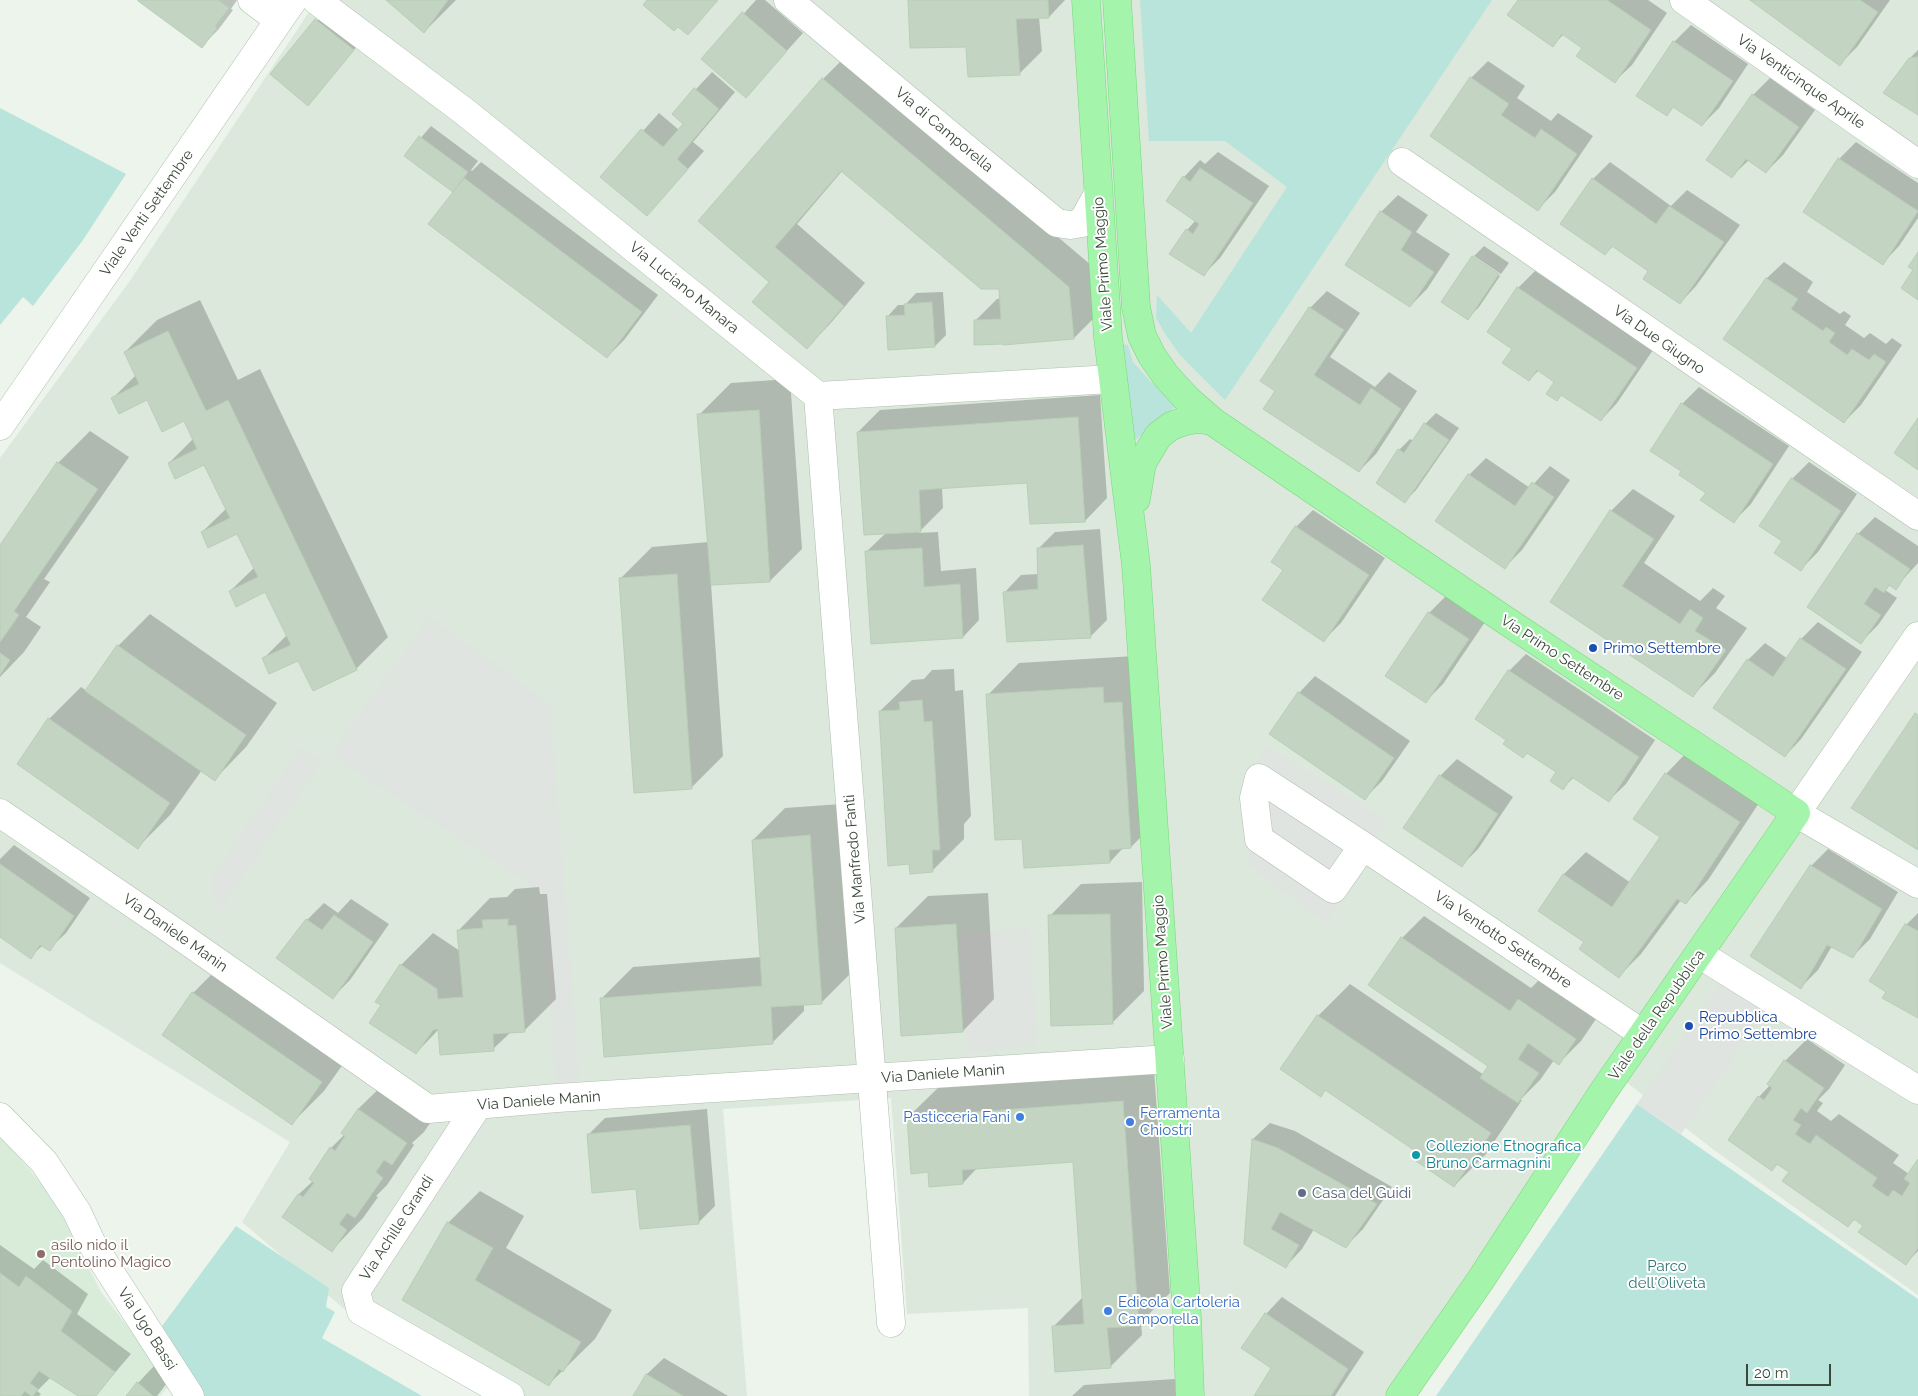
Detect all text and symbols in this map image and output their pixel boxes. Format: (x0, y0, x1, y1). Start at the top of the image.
street label: Via Venticinque Aprile (1733, 31, 1869, 133)
street label: Via di Camporella (891, 84, 997, 176)
street label: Viale Venti Settembre (96, 146, 198, 280)
street label: Viale Primo Maggio (1089, 196, 1117, 332)
street label: Via Luciano Manara (626, 238, 742, 338)
street label: Via Due Giugno (1610, 302, 1708, 378)
street label: Via Primo Settembre (1497, 611, 1627, 705)
place label: Primo Settembre (1603, 639, 1721, 657)
marker: Primo Settembre (1587, 642, 1599, 654)
street label: Via Manfredo Fanti (840, 794, 870, 924)
street label: Via Ventotto Settembre (1431, 887, 1575, 993)
street label: Via Daniele Manin (119, 890, 231, 976)
street label: Viale Primo Maggio (1149, 894, 1177, 1030)
street label: Viale della Repubblica (1605, 946, 1709, 1084)
place label: Repubblica Primo Settembre (1699, 1008, 1817, 1043)
marker: Repubblica Primo Settembre (1683, 1020, 1695, 1032)
street label: Via Daniele Manin (881, 1061, 1005, 1087)
street label: Via Daniele Manin (477, 1088, 601, 1114)
place label: Ferramenta Chiostri (1140, 1104, 1220, 1139)
place label: Pasticceria Fani (903, 1108, 1010, 1126)
marker: Pasticceria Fani (1014, 1111, 1026, 1123)
marker: Ferramenta Chiostri (1124, 1116, 1136, 1128)
place label: Collezione Etnografica Bruno Carmagnini (1426, 1137, 1581, 1172)
marker: Collezione Etnografica Bruno Carmagnini (1410, 1149, 1422, 1161)
street label: Via Achille Grandi (356, 1172, 438, 1284)
place label: Casa del Guidi (1312, 1184, 1411, 1202)
marker: Casa del Guidi (1296, 1187, 1308, 1199)
place label: asilo nido il Pentolino Magico (51, 1236, 171, 1271)
marker: asilo nido il Pentolino Magico (35, 1248, 47, 1260)
park label: Parco dell'Oliveta (1628, 1257, 1706, 1292)
street label: Via Ugo Bassi (114, 1284, 180, 1374)
place label: Edicola Cartoleria Camporella (1118, 1293, 1240, 1328)
marker: Edicola Cartoleria Camporella (1102, 1305, 1114, 1317)
scale bar (1748, 1354, 1833, 1386)
text: 20 m (1754, 1364, 1789, 1382)

